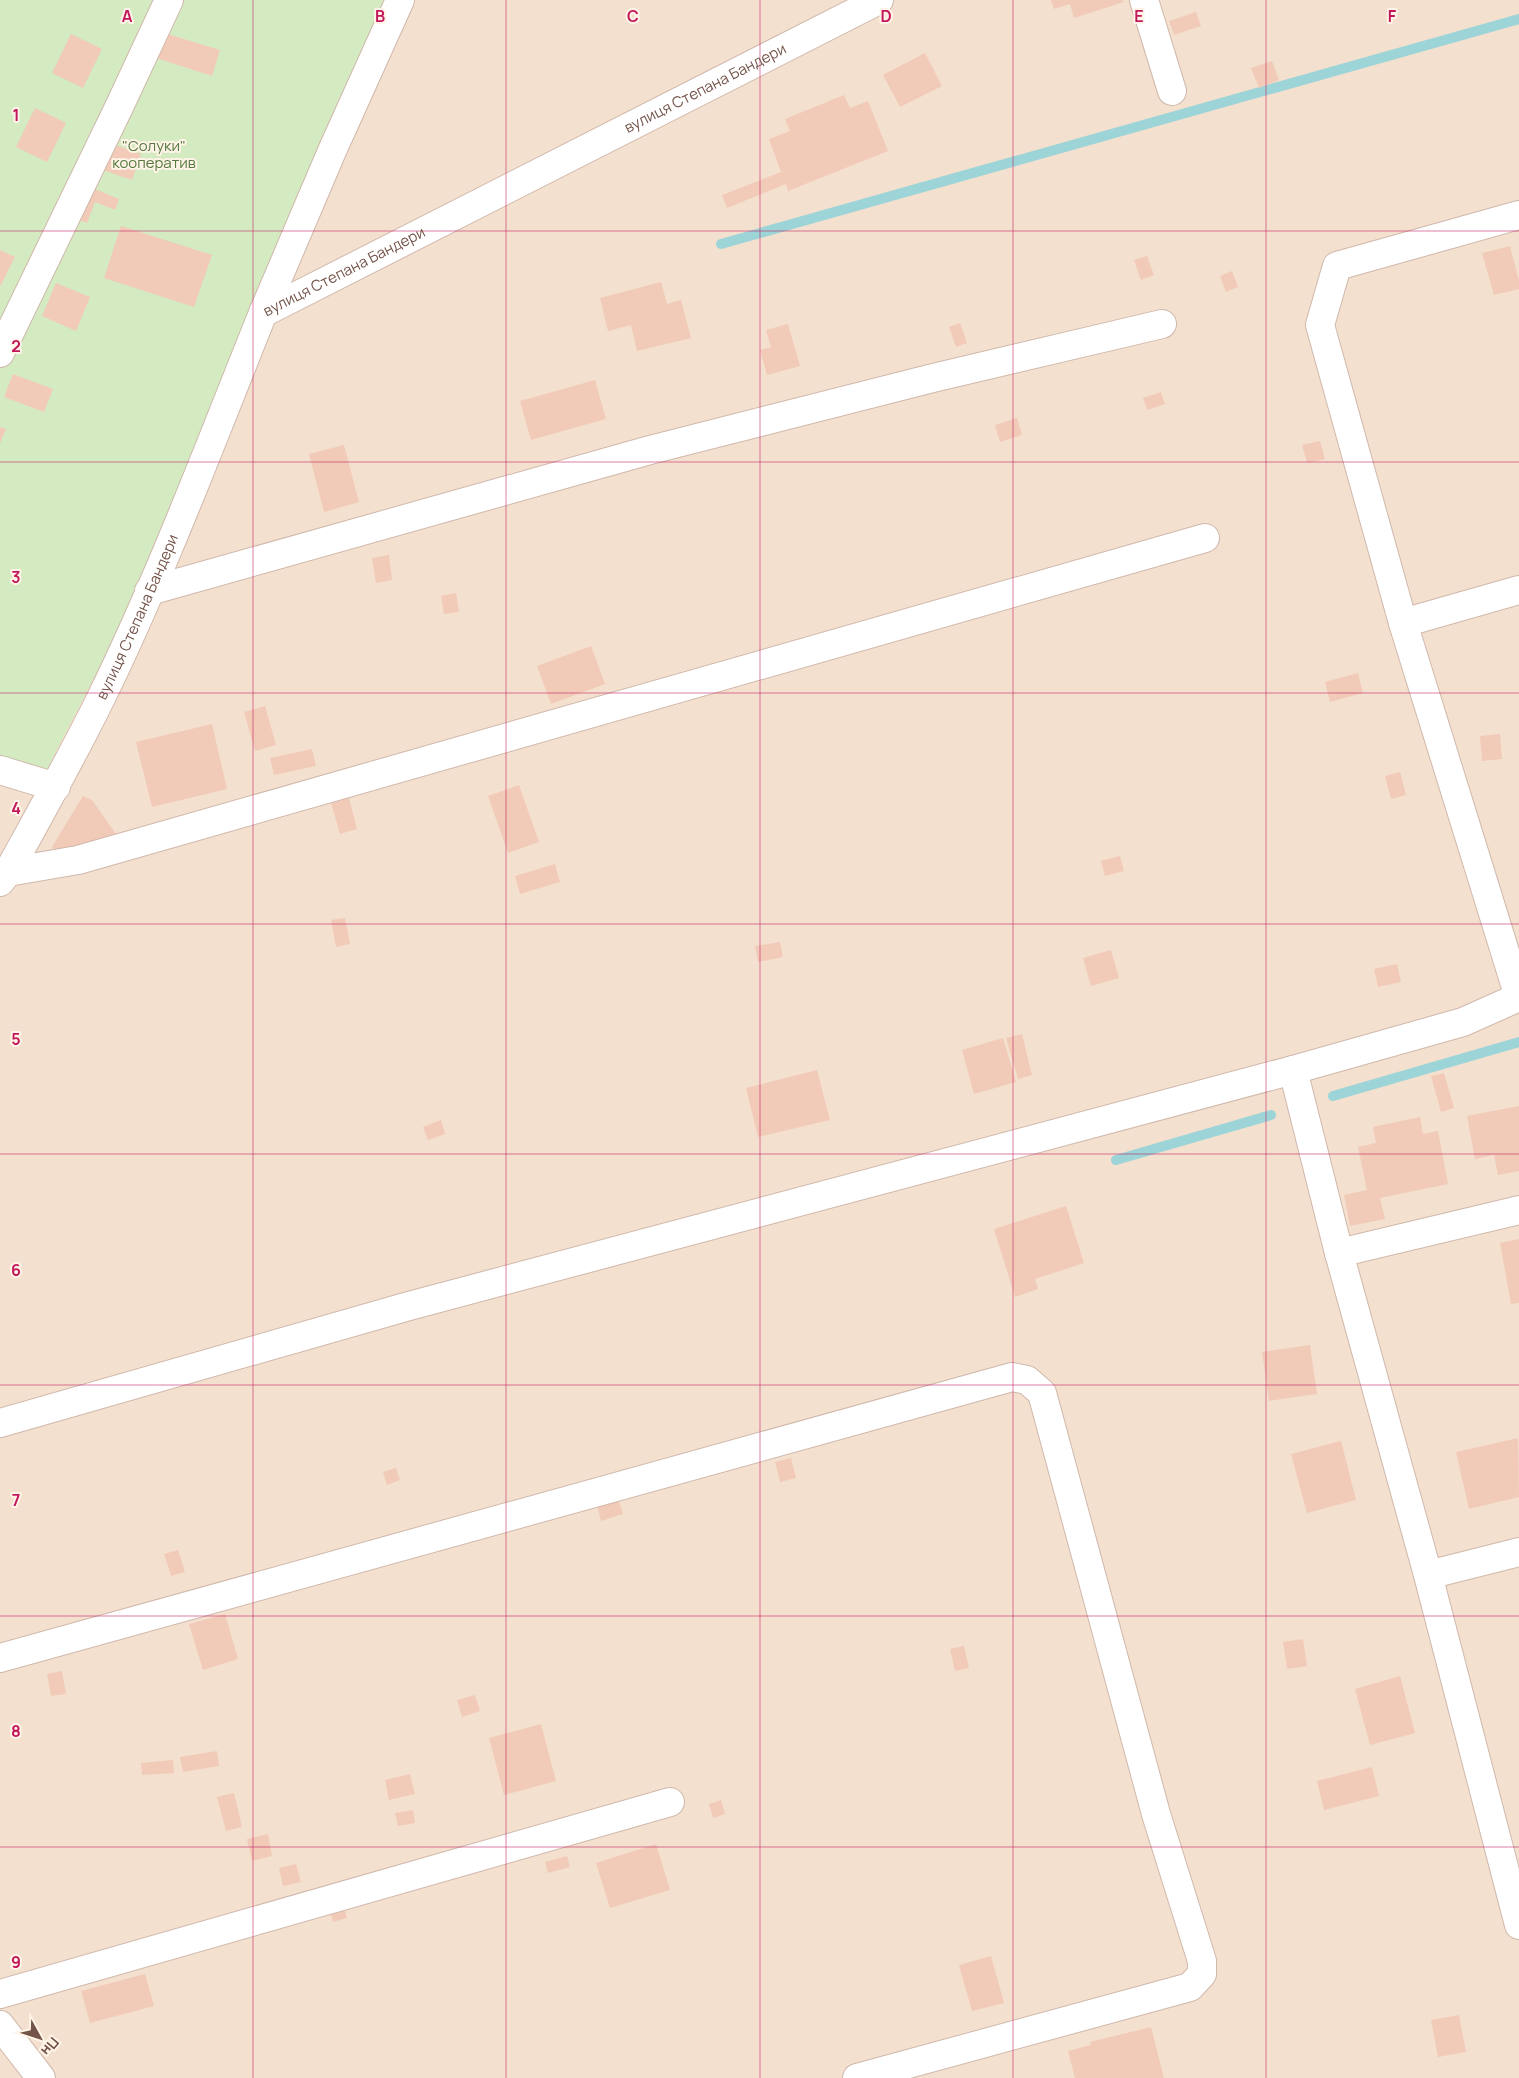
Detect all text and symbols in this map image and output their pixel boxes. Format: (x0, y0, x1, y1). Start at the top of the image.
text: A (122, 5, 133, 27)
text: B (375, 5, 385, 27)
text: C (627, 5, 639, 27)
text: D (880, 5, 892, 27)
text: E (1134, 5, 1144, 27)
text: F (1388, 5, 1397, 27)
street label: вулиця Степана Бандери (620, 38, 790, 138)
text: 1 (12, 104, 20, 126)
park label: "Солуки" кооператив (112, 135, 196, 173)
street label: вулиця Степана Бандери (259, 221, 429, 321)
text: 2 (11, 335, 21, 357)
street label: вулиця Степана Бандери (91, 531, 183, 703)
text: 3 (11, 566, 21, 588)
text: 4 (11, 797, 21, 819)
text: 5 (11, 1028, 21, 1050)
text: 6 (11, 1259, 21, 1281)
text: 7 (12, 1489, 20, 1511)
text: 8 (11, 1720, 21, 1742)
text: 9 (11, 1951, 21, 1973)
north arrow (15, 2013, 65, 2063)
text: Пн (37, 2033, 64, 2060)

